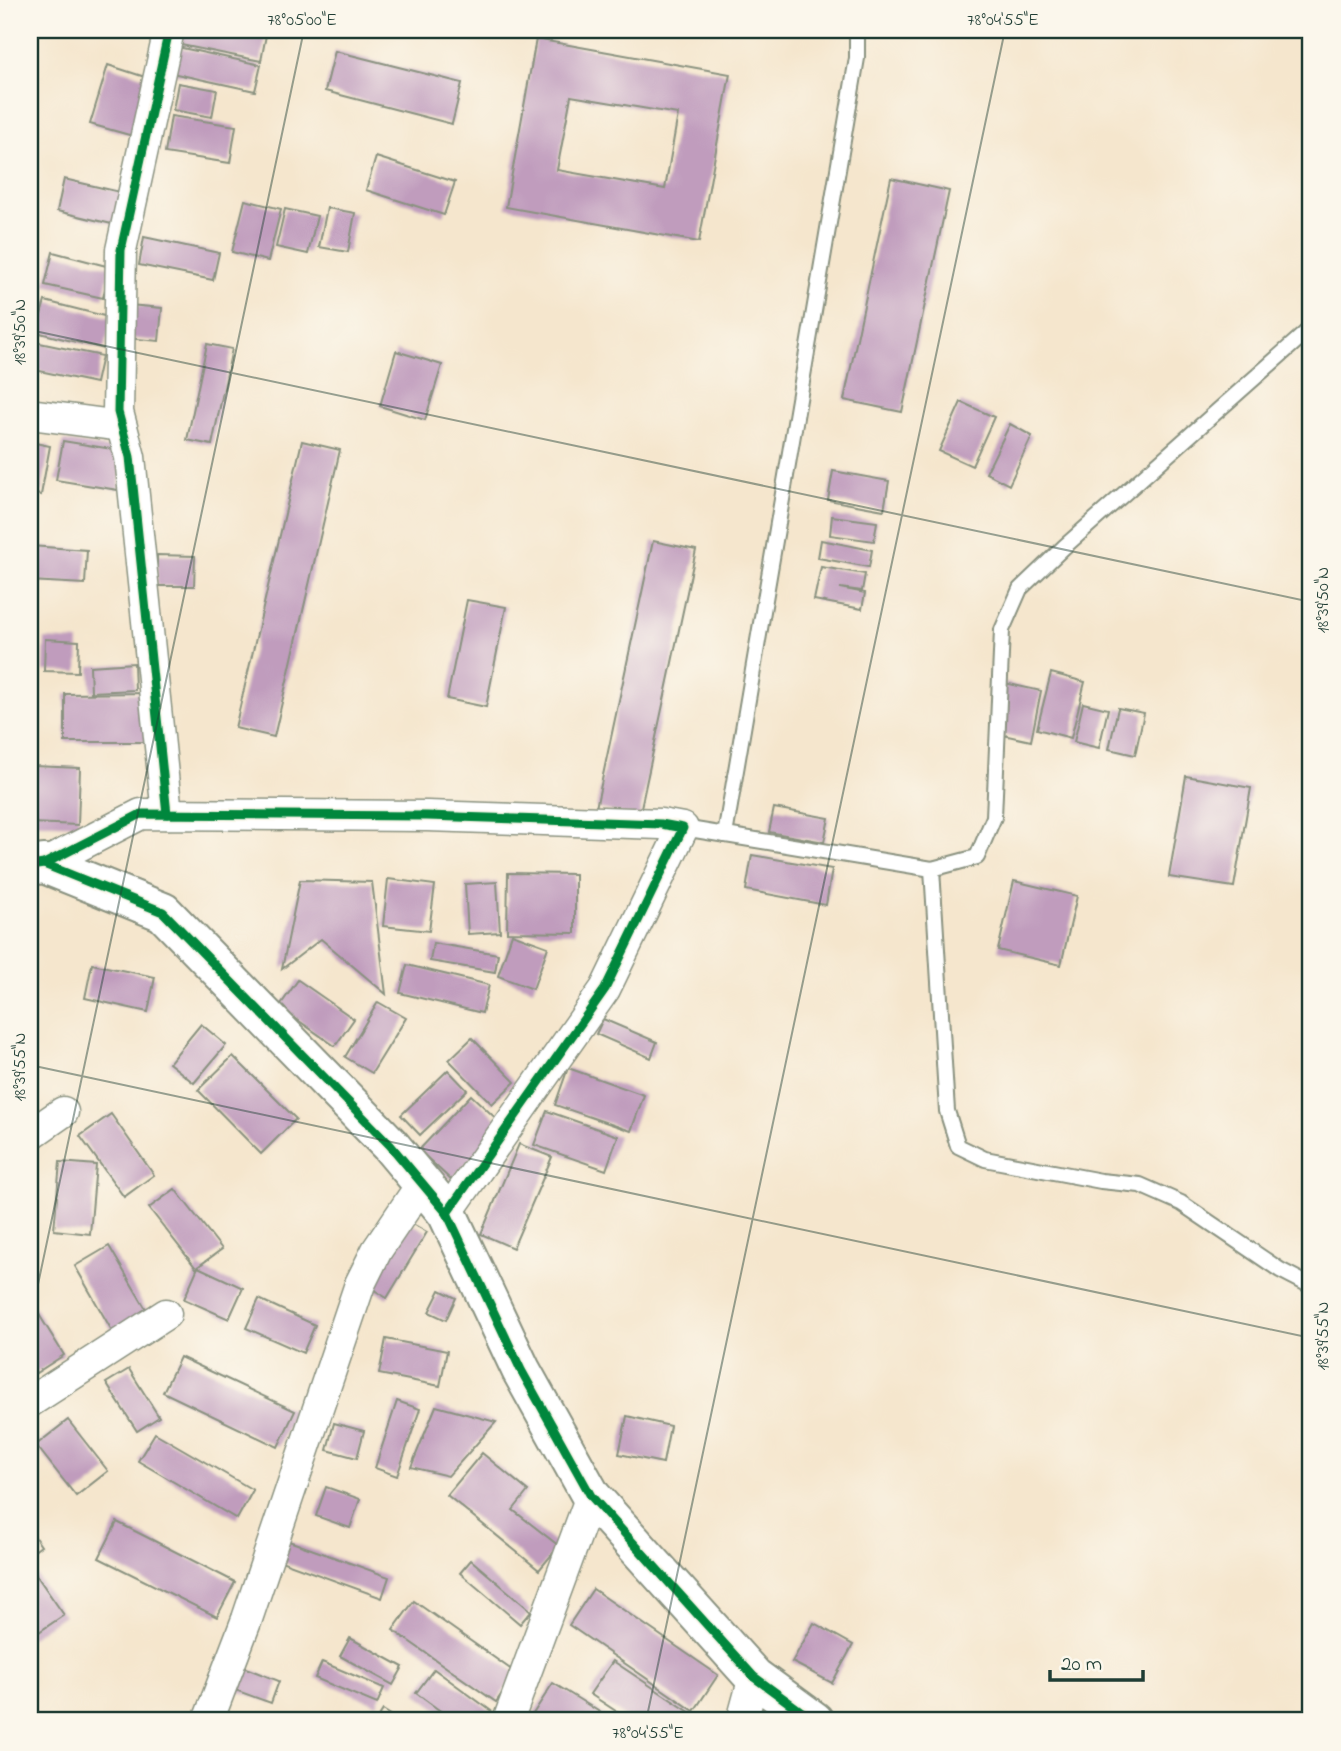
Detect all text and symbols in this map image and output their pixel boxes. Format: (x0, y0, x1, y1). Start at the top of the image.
text: 78°05'00"E (267, 8, 337, 34)
text: 78°04'55"E (967, 8, 1039, 34)
text: 18°39'50"N (8, 299, 34, 365)
text: 18°39'50"N (1311, 567, 1337, 633)
text: 18°39'55"N (8, 1033, 34, 1102)
text: 18°39'55"N (1311, 1302, 1337, 1371)
scale bar (1050, 1639, 1143, 1683)
text: 20 m (1061, 1650, 1102, 1680)
text: 78°04'55"E (612, 1721, 684, 1747)

